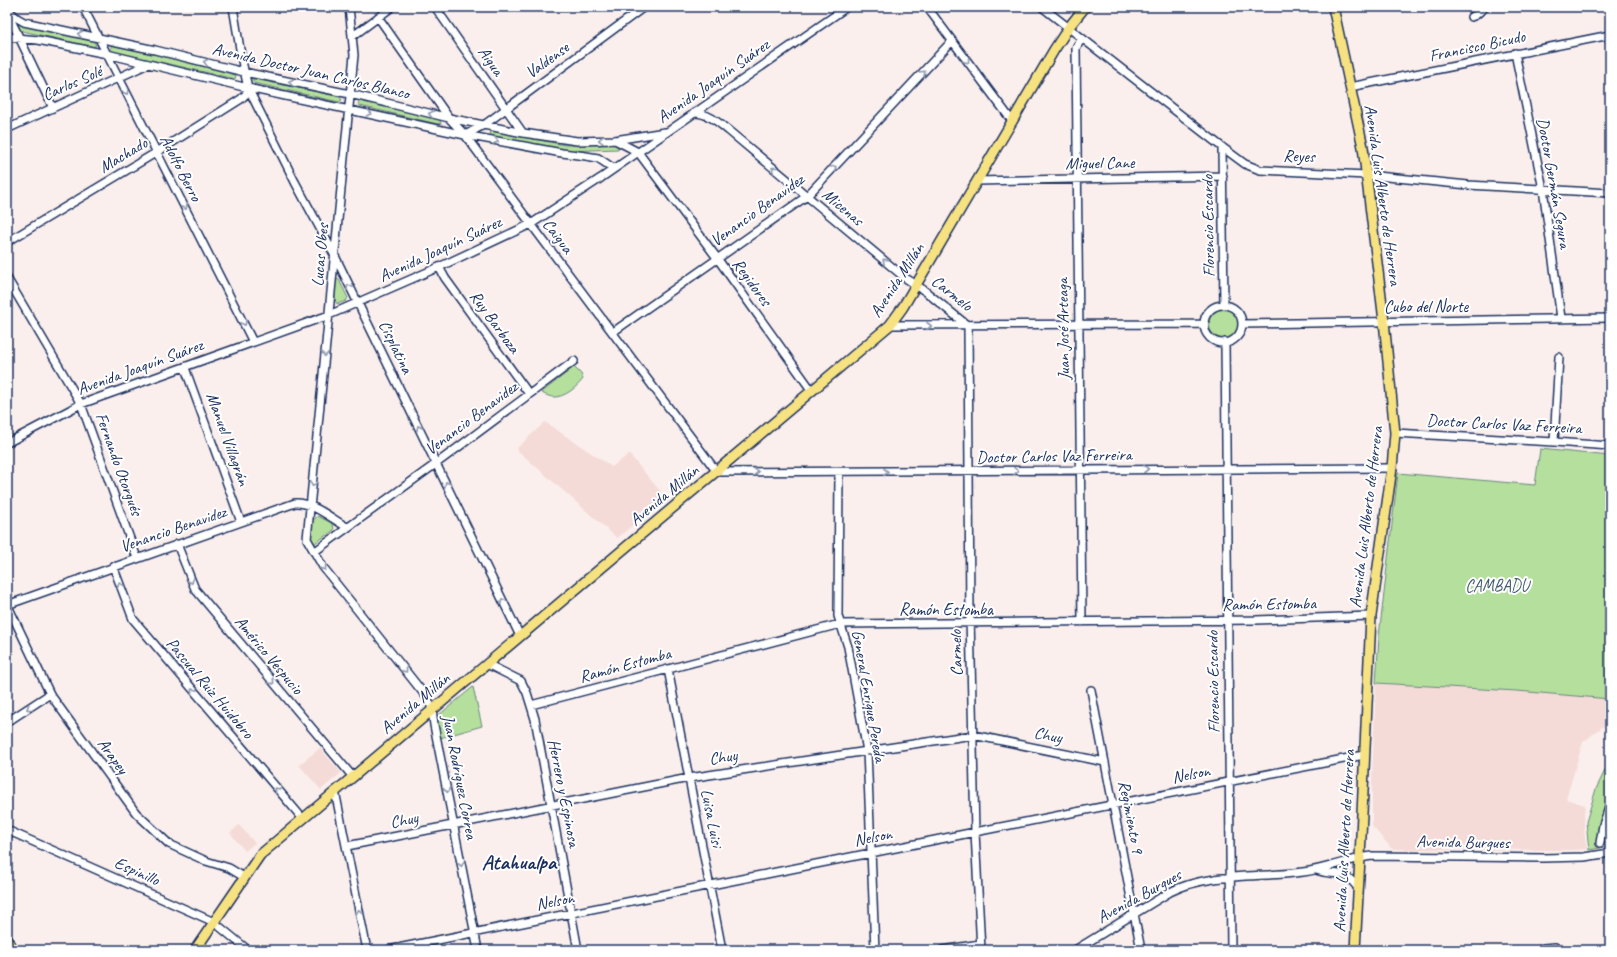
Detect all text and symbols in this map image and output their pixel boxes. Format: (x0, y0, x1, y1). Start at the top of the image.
street label: Francisco Bicudo (1427, 25, 1528, 66)
one-way arrow (76, 30, 83, 38)
street label: Avenida Joaquín Suárez (653, 34, 775, 128)
street label: Valdense (521, 36, 574, 83)
street label: Avenida Doctor Juan Carlos Blanco (210, 38, 413, 104)
street label: Aigua (474, 42, 510, 81)
one-way arrow (962, 56, 969, 63)
one-way arrow (203, 59, 210, 67)
street label: Carlos Solé (39, 60, 107, 105)
one-way arrow (918, 70, 925, 78)
one-way arrow (288, 78, 294, 86)
one-way arrow (121, 87, 129, 95)
street label: Avenida Luis Alberto de Herrera (1360, 103, 1406, 288)
one-way arrow (366, 108, 372, 116)
one-way arrow (428, 110, 435, 119)
street label: Doctor Germán Segura (1532, 116, 1576, 252)
street label: Adolfo Berro (155, 131, 207, 206)
street label: Machado (95, 132, 152, 178)
one-way arrow (493, 136, 499, 144)
one-way arrow (598, 136, 604, 144)
street label: Reyes (1283, 145, 1316, 167)
street label: Miguel Cane (1065, 152, 1136, 174)
one-way arrow (829, 165, 836, 172)
one-way arrow (771, 167, 778, 174)
street label: Venancio Benavidez (706, 168, 809, 251)
street label: Florencio Escardo (1197, 174, 1219, 277)
street label: Micenas (818, 184, 870, 232)
one-way arrow (180, 203, 188, 211)
street label: Avenida Joaquín Suárez (376, 211, 506, 286)
street label: Caigua (538, 214, 579, 259)
street label: Lucas Obes (307, 221, 333, 287)
street label: Avenida Millán (865, 238, 930, 321)
street label: Regidores (728, 254, 778, 312)
one-way arrow (882, 258, 889, 265)
street label: Carmelo (927, 270, 978, 316)
street label: Juan José Arteaga (1052, 276, 1074, 381)
one-way arrow (346, 283, 354, 291)
street label: Ruy Barboza (465, 286, 526, 359)
street label: Cubo del Norte (1384, 296, 1470, 317)
street label: Cisplatina (374, 317, 419, 379)
one-way arrow (239, 319, 247, 326)
one-way arrow (926, 322, 932, 330)
street label: Avenida Joaquín Suárez (74, 334, 207, 399)
one-way arrow (321, 351, 330, 357)
street label: Venancio Benavidez (421, 375, 523, 460)
street label: Manuel Villagrán (201, 390, 255, 490)
street label: Doctor Carlos Vaz Ferreira (1426, 409, 1584, 439)
street label: Fernando Otorgués (91, 410, 148, 520)
street label: Avenida Luis Alberto de Herrera (1344, 424, 1388, 609)
one-way arrow (417, 425, 424, 433)
street label: Doctor Carlos Vaz Ferreira (976, 444, 1134, 468)
street label: Avenida Millán (625, 459, 704, 530)
one-way arrow (1143, 465, 1149, 473)
one-way arrow (1013, 467, 1019, 476)
one-way arrow (753, 468, 759, 476)
one-way arrow (883, 468, 889, 476)
one-way arrow (309, 481, 318, 487)
one-way arrow (444, 481, 452, 488)
street label: Venancio Benavidez (117, 501, 230, 557)
one-way arrow (319, 564, 327, 571)
park label: CAMBADU (1465, 575, 1532, 596)
one-way arrow (186, 576, 194, 584)
one-way arrow (116, 582, 124, 589)
street label: Ramón Estomba (1222, 593, 1317, 615)
one-way arrow (500, 598, 508, 605)
street label: Ramón Estomba (899, 599, 994, 620)
street label: Américo Vespucio (230, 612, 308, 699)
street label: General Enrique Pereda (847, 628, 891, 766)
street label: Carmelo (945, 628, 967, 677)
street label: Florencio Escardo (1202, 630, 1224, 733)
street label: Pascual Ruiz Huidobro (162, 633, 259, 744)
street label: Ramón Estomba (577, 642, 674, 687)
one-way arrow (401, 665, 408, 672)
street label: Avenida Millán (376, 667, 455, 738)
one-way arrow (267, 677, 275, 685)
one-way arrow (190, 688, 197, 695)
one-way arrow (26, 703, 33, 710)
street label: Juan Rodríguez Correa (437, 712, 483, 842)
street label: Chuy (1032, 722, 1065, 748)
street label: Arapey (93, 734, 134, 779)
street label: Herrero y Espinosa (543, 737, 585, 851)
street label: Chuy (708, 744, 740, 769)
street label: Avenida Luis Alberto de Herrera (1329, 748, 1359, 933)
street label: Nelson (1170, 760, 1213, 788)
street label: Regimiento 9 (1114, 779, 1149, 857)
one-way arrow (274, 787, 281, 795)
one-way arrow (442, 787, 450, 793)
street label: Luisa Luisi (696, 787, 728, 852)
street label: Chuy (388, 807, 421, 833)
street label: Nelson (852, 823, 895, 851)
street label: Avenida Burgues (1416, 831, 1512, 853)
district label: Atahualpa (482, 849, 558, 875)
street label: Espinillo (111, 852, 164, 891)
one-way arrow (457, 861, 465, 867)
street label: Avenida Burgues (1093, 863, 1187, 928)
street label: Nelson (534, 887, 577, 915)
one-way arrow (356, 909, 364, 915)

